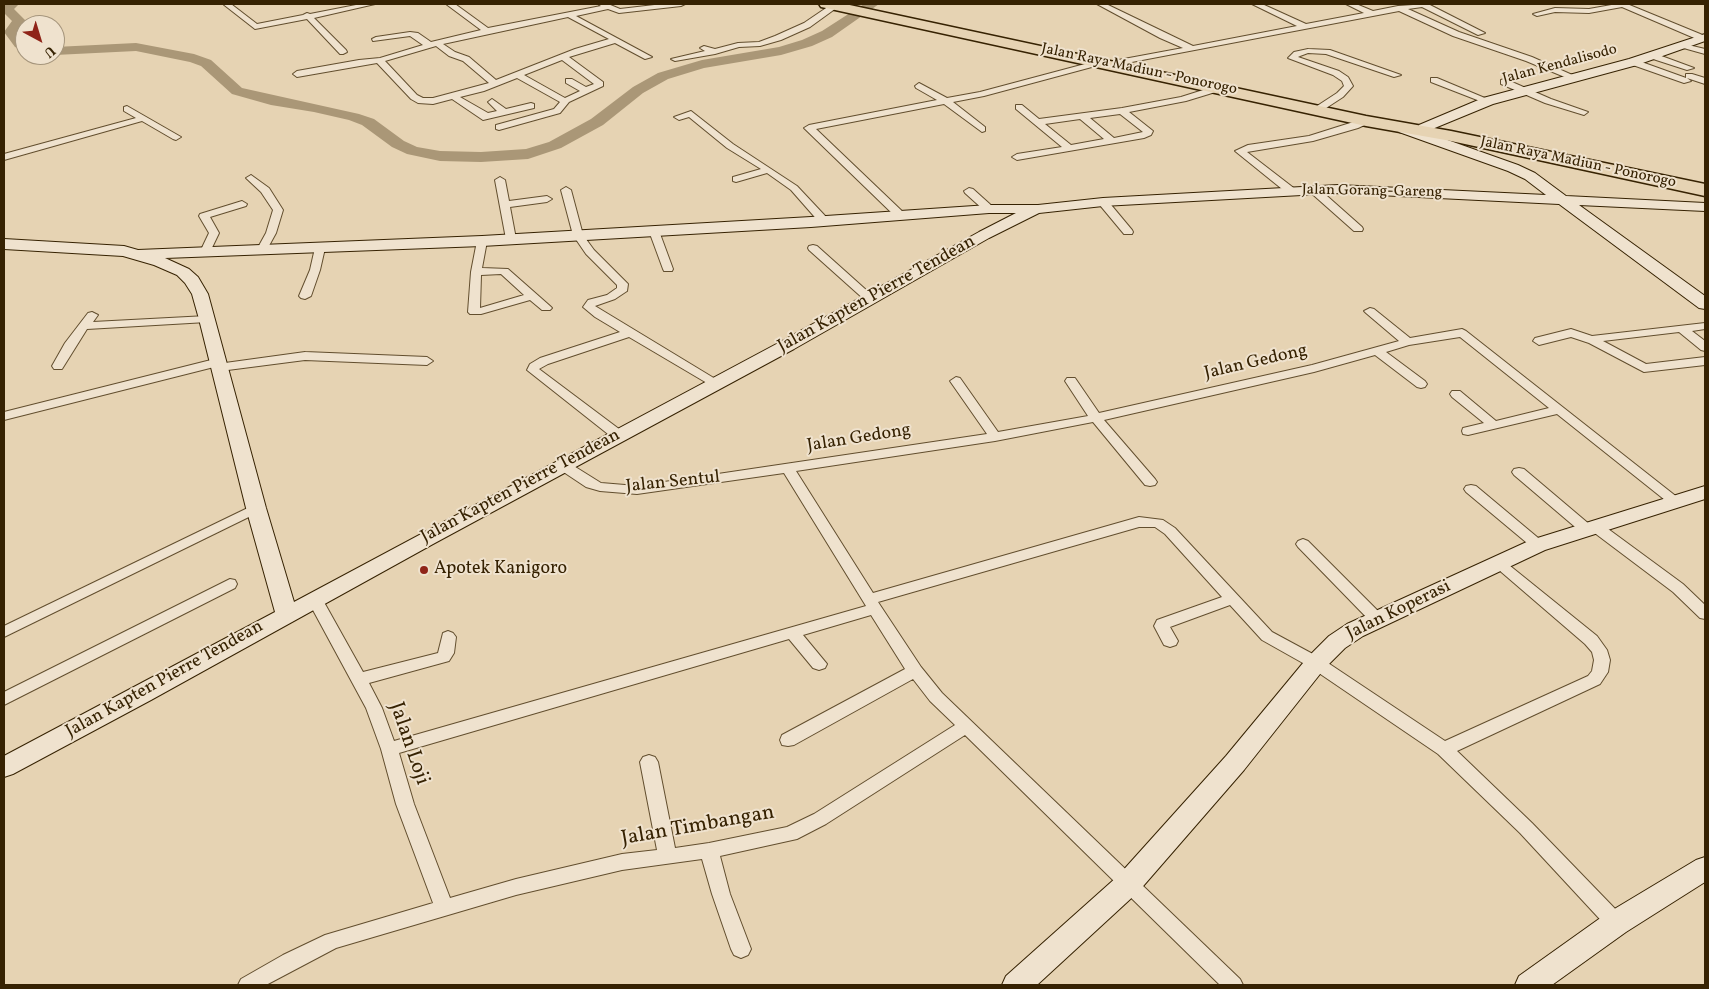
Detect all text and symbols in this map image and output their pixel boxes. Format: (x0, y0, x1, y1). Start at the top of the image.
north arrow (15, 15, 65, 65)
street label: Jalan Raya Madiun - Ponorogo (1040, 40, 1238, 100)
text: U (39, 41, 59, 62)
street label: Jalan Kendalisodo (1501, 41, 1619, 89)
street label: Jalan Raya Madiun - Ponorogo (1479, 133, 1677, 193)
street label: Jalan Gorang-Gareng (1302, 182, 1442, 202)
street label: Jalan Kapten Pierre Tendean (774, 232, 980, 358)
street label: Jalan Gedong (1202, 341, 1310, 385)
street label: Jalan Gedong (805, 420, 913, 458)
street label: Jalan Kapten Pierre Tendean (418, 425, 624, 549)
street label: Jalan Sentul (625, 467, 721, 499)
place label: Apotek Kanigoro (434, 559, 567, 581)
marker: Apotek Kanigoro (418, 564, 430, 576)
street label: Jalan Koperasi (1343, 577, 1455, 645)
street label: Jalan Kapten Pierre Tendean (62, 617, 268, 743)
street label: Jalan Loji (382, 699, 434, 789)
street label: Jalan Timbangan (619, 801, 777, 853)

